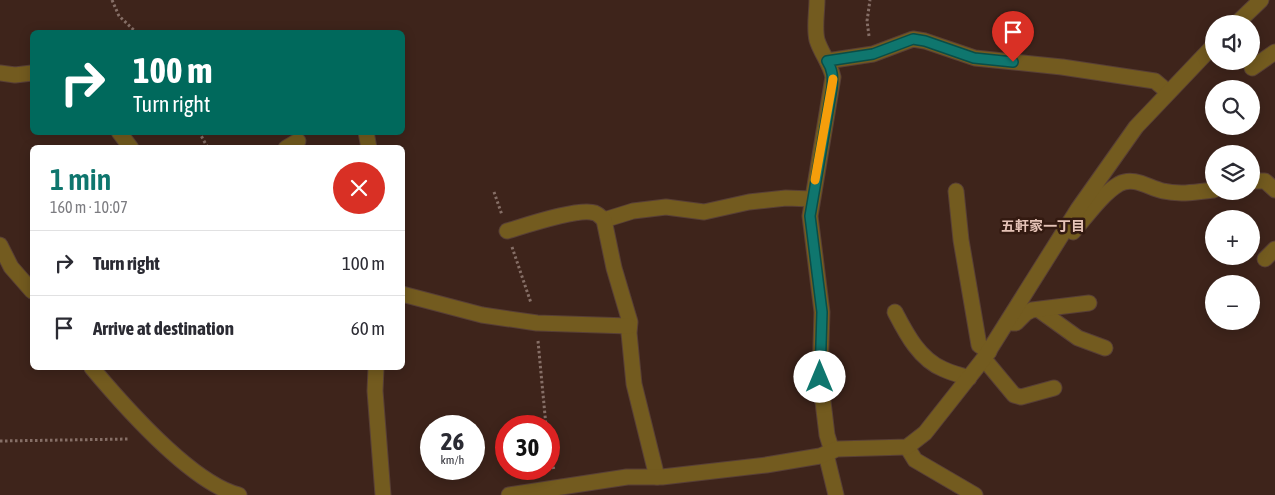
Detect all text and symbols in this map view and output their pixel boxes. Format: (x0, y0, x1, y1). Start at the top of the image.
pin (992, 11, 1034, 62)
map controls (1205, 15, 1260, 330)
button: sound (1205, 15, 1260, 70)
icon: arrive (999, 18, 1027, 46)
icon: right (50, 50, 115, 115)
text: 100 m (133, 50, 212, 90)
button: search (1205, 80, 1260, 135)
text: Turn right (133, 91, 210, 117)
button: layers (1205, 145, 1260, 200)
text: 1 min (50, 162, 111, 196)
button: close (333, 162, 385, 214)
text: 160 m · 10:07 (50, 198, 128, 216)
button: + (1205, 210, 1260, 265)
district label: 五軒家一丁目 (1001, 218, 1085, 234)
icon: right (50, 249, 78, 277)
text: Turn right (93, 252, 160, 274)
text: 100 m (342, 252, 385, 274)
button: − (1205, 275, 1260, 330)
icon: arrive (50, 314, 78, 342)
text: Arrive at destination (93, 317, 234, 339)
text: 60 m (351, 317, 385, 339)
position arrow (793, 350, 845, 402)
speed limit sign: 30 (495, 415, 560, 480)
text: 26 (441, 427, 464, 455)
text: km/h (441, 453, 464, 467)

